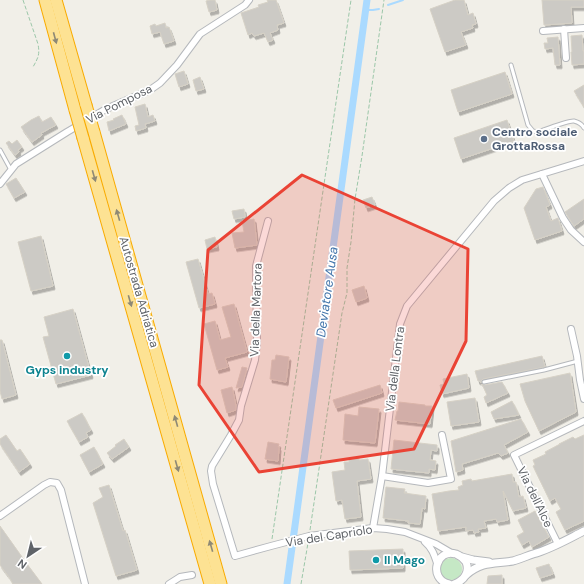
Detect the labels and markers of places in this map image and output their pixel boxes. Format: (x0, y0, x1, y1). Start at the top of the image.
place label: Centro sociale GrottaRossa (492, 124, 577, 154)
marker: Centro sociale GrottaRossa (479, 134, 489, 144)
marker: Gyps industry (62, 351, 72, 361)
place label: Gyps industry (25, 362, 109, 378)
place label: Il Mago (384, 552, 425, 568)
marker: Il Mago (371, 555, 381, 565)

